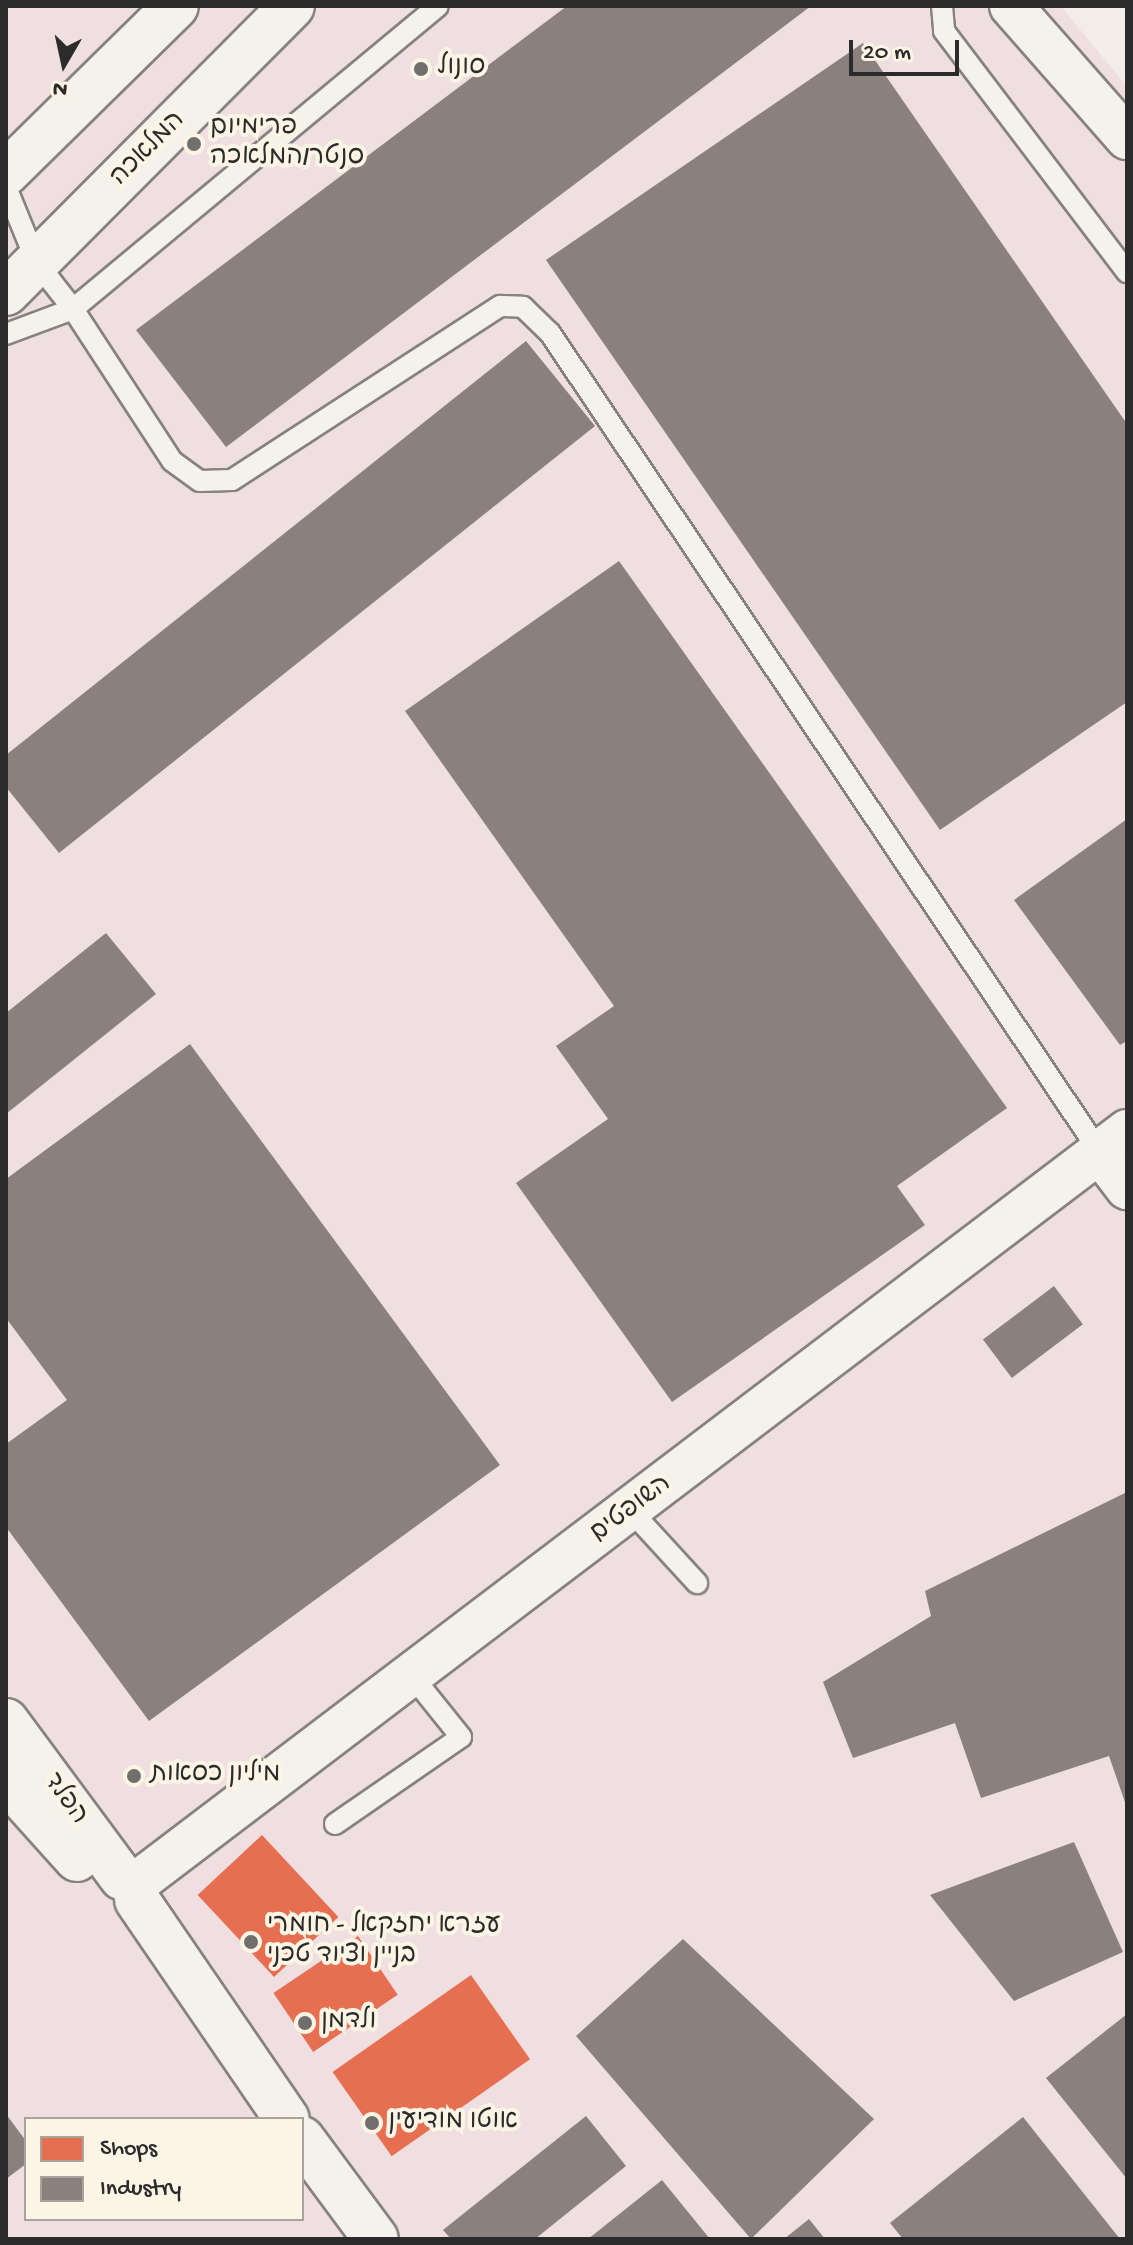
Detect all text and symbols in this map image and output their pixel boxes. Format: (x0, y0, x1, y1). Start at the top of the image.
north arrow (24, 24, 104, 104)
scale bar (853, 24, 963, 74)
text: 20 m (863, 39, 911, 68)
place label: סונול (437, 53, 485, 85)
marker: סונול (412, 60, 430, 78)
text: N (51, 74, 69, 102)
street label: המלאכה (105, 106, 193, 194)
place label: פרימיום סנטר/המלאכה (210, 113, 364, 174)
marker: פרימיום סנטר/המלאכה (185, 135, 203, 153)
street label: השופטים (586, 1470, 678, 1550)
place label: מיליון כסאות (150, 1760, 281, 1792)
marker: מיליון כסאות (125, 1767, 143, 1785)
street label: הפלד (35, 1768, 93, 1832)
place label: עזרא יחזקאל - חומרי בניין וציוד טכני (267, 1911, 500, 1972)
marker: עזרא יחזקאל - חומרי בניין וציוד טכני (242, 1933, 260, 1951)
place label: ולדמן (321, 2007, 376, 2039)
marker: ולדמן (296, 2014, 314, 2032)
place label: אוטו מודיעין (388, 2107, 518, 2139)
marker: אוטו מודיעין (363, 2114, 381, 2132)
legend (24, 2117, 304, 2221)
text: Shops (100, 2135, 157, 2164)
text: Industry (100, 2175, 181, 2204)

